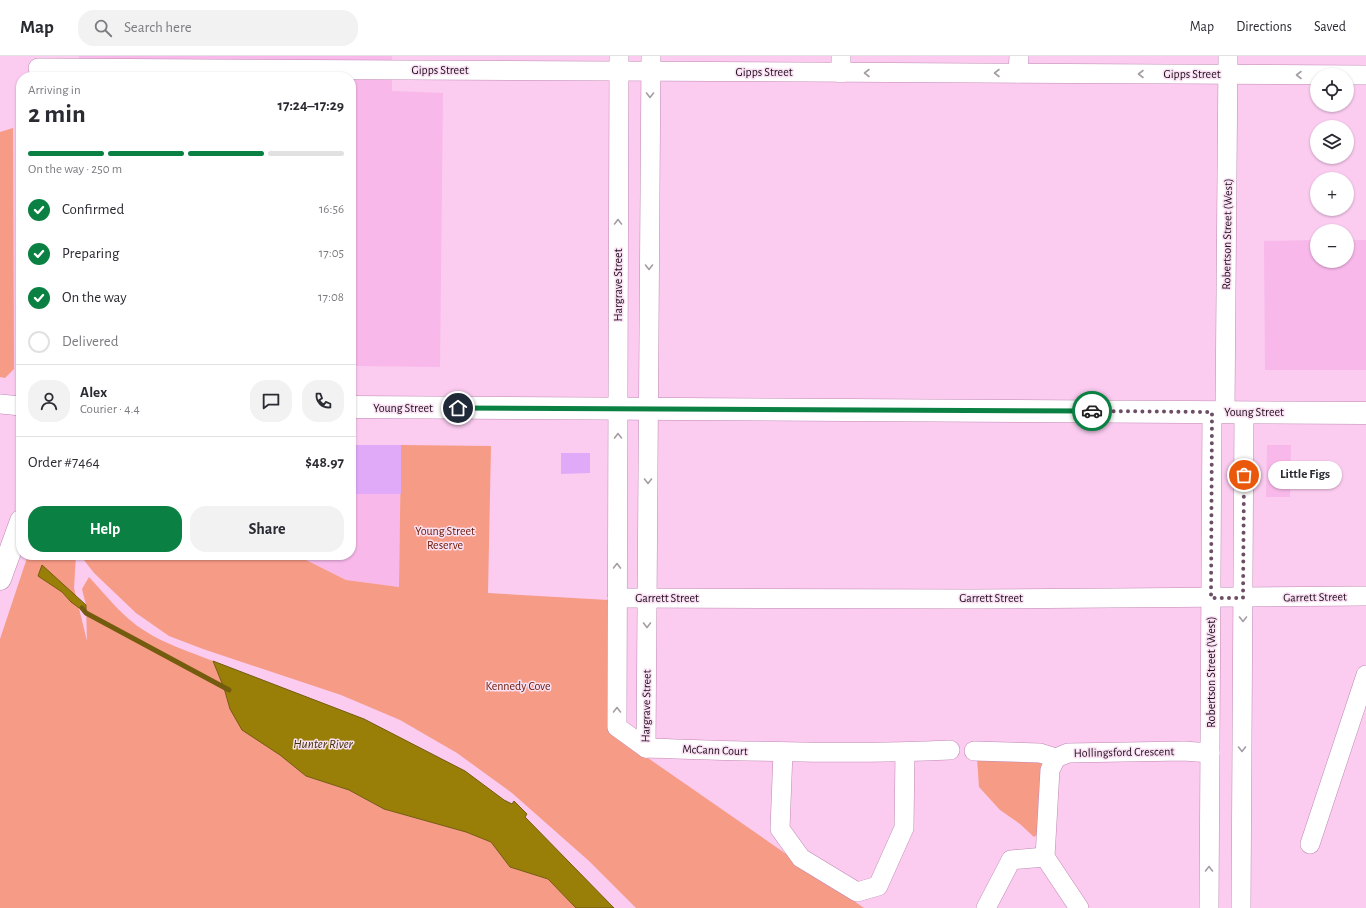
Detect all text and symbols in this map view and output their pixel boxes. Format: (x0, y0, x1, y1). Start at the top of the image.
search box (78, 10, 358, 46)
icon: search (92, 17, 114, 39)
text: Map (20, 18, 54, 37)
text: Search here (124, 20, 192, 35)
text: Map (1190, 20, 1214, 34)
text: Directions (1236, 20, 1292, 34)
text: Saved (1314, 20, 1346, 34)
street label: Gipps Street (412, 64, 469, 76)
street label: Gipps Street (736, 66, 793, 78)
street label: Gipps Street (1164, 68, 1221, 80)
map controls (1310, 68, 1354, 268)
button: locate (1310, 68, 1354, 112)
one-way arrow (864, 69, 870, 77)
one-way arrow (994, 69, 1000, 77)
one-way arrow (1138, 70, 1144, 78)
one-way arrow (1296, 70, 1302, 79)
text: Arriving in (28, 84, 81, 97)
one-way arrow (646, 92, 654, 98)
text: 17:24–17:29 (278, 98, 344, 113)
text: 2 min (28, 101, 86, 127)
button: layers (1310, 120, 1354, 164)
text: On the way · 250 m (28, 163, 122, 176)
button: + (1310, 172, 1354, 216)
street label: Robertson Street (West) (1220, 178, 1234, 290)
icon: check (28, 199, 50, 221)
text: Confirmed (62, 202, 124, 217)
text: 16:56 (319, 203, 344, 216)
one-way arrow (614, 219, 622, 225)
button: − (1310, 224, 1354, 268)
icon: check (28, 243, 50, 265)
text: Preparing (62, 246, 119, 261)
text: 17:05 (319, 247, 344, 260)
street label: Hargrave Street (612, 248, 624, 321)
one-way arrow (645, 264, 653, 270)
icon: check (28, 287, 50, 309)
text: On the way (62, 290, 127, 305)
text: 17:08 (318, 291, 344, 304)
text: Delivered (62, 334, 119, 349)
button: person (28, 380, 70, 422)
button: chat (250, 380, 292, 422)
button: phone (302, 380, 344, 422)
text: Alex (80, 385, 107, 400)
pin (441, 391, 475, 425)
courier (1072, 391, 1112, 431)
icon: home (447, 397, 469, 419)
icon: car (1081, 400, 1103, 422)
street label: Young Street (373, 402, 433, 414)
text: Courier · 4.4 (80, 403, 140, 416)
street label: Young Street (1224, 406, 1284, 418)
one-way arrow (614, 433, 622, 439)
text: Order #7464 (28, 455, 100, 470)
text: $48.97 (305, 455, 344, 470)
pin (1227, 458, 1261, 492)
callout: Little Figs (1268, 461, 1342, 489)
icon: bag (1233, 464, 1255, 486)
text: Little Figs (1280, 468, 1330, 481)
one-way arrow (644, 478, 652, 484)
button: Help (28, 506, 182, 552)
button: Share (190, 506, 344, 552)
park label: Young Street Reserve (415, 525, 475, 551)
one-way arrow (613, 563, 621, 569)
street label: Garrett Street (1283, 590, 1347, 604)
street label: Garrett Street (635, 592, 699, 604)
street label: Garrett Street (959, 592, 1023, 604)
street label: Robertson Street (West) (1205, 616, 1217, 728)
one-way arrow (1239, 616, 1247, 622)
one-way arrow (643, 622, 651, 628)
street label: Hargrave Street (639, 669, 653, 743)
park label: Kennedy Cove (485, 680, 551, 693)
one-way arrow (613, 707, 621, 713)
water label: Hunter River (293, 738, 354, 751)
street label: McCann Court (682, 743, 748, 757)
street label: Hollingsford Crescent (1074, 745, 1174, 759)
one-way arrow (1238, 746, 1246, 752)
one-way arrow (1205, 866, 1213, 872)

